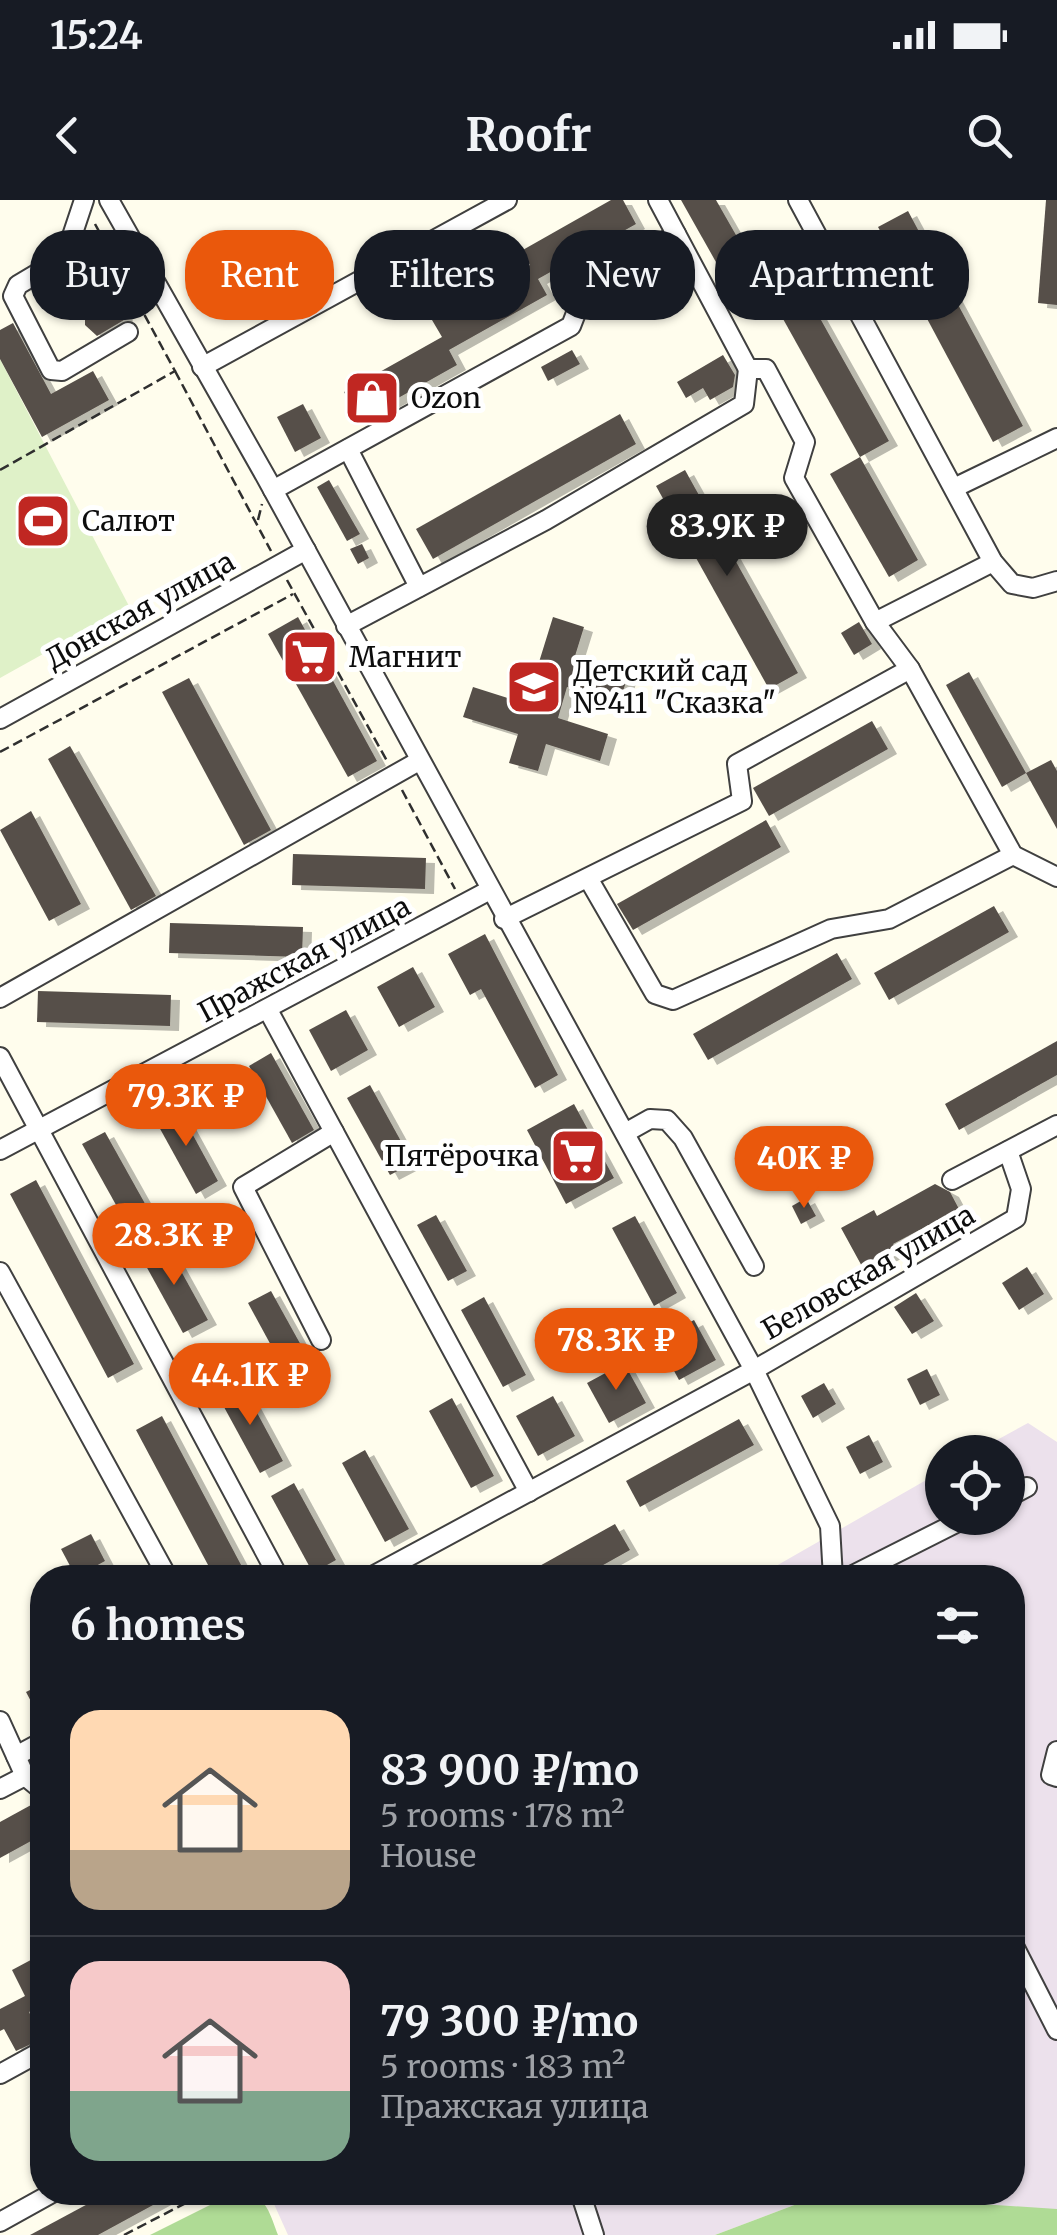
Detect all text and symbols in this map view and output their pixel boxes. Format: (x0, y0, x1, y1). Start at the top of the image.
text: 15:24 (50, 12, 143, 59)
text: Roofr (465, 107, 592, 163)
icon: back (40, 108, 95, 163)
icon: search (962, 108, 1017, 163)
chip: Buy (30, 230, 165, 320)
chip: Rent (185, 230, 334, 320)
chip: Filters (354, 230, 530, 320)
chip: New (550, 230, 695, 320)
chip: Apartment (715, 230, 969, 320)
shop icon: Ozon (342, 368, 402, 428)
place label: Ozon (411, 380, 481, 416)
sports icon: Салют (13, 491, 73, 551)
pin: 83.9K ₽ (635, 494, 819, 579)
place label: Салют (82, 503, 175, 539)
text: 83.9K ₽ (669, 506, 785, 546)
street label: Донская улица (39, 543, 241, 677)
supermarket icon: Магнит (280, 627, 340, 687)
place label: Магнит (349, 639, 461, 675)
place label: Детский сад №411 "Сказка" (573, 653, 776, 721)
school or university icon: Детский сад №411 "Сказка" (504, 657, 564, 717)
street label: Пражская улица (192, 888, 416, 1030)
pin: 79.3K ₽ (94, 1064, 278, 1149)
text: 79.3K ₽ (127, 1076, 245, 1116)
supermarket icon: Пятёрочка (548, 1126, 608, 1186)
pin: 40K ₽ (734, 1126, 874, 1211)
place label: Пятёрочка (384, 1138, 539, 1174)
text: 40K ₽ (757, 1138, 851, 1178)
street label: Беловская улица (755, 1196, 981, 1348)
pin: 28.3K ₽ (82, 1203, 266, 1288)
text: 28.3K ₽ (114, 1215, 234, 1255)
pin: 78.3K ₽ (524, 1308, 708, 1393)
text: 78.3K ₽ (557, 1320, 675, 1360)
pin: 44.1K ₽ (158, 1343, 342, 1428)
text: 44.1K ₽ (191, 1355, 309, 1395)
map controls (925, 1435, 1025, 1535)
button: locate (925, 1435, 1025, 1535)
icon: filters (930, 1598, 985, 1653)
text: 6 homes (70, 1599, 246, 1651)
text: 83 900 ₽/mo (380, 1744, 639, 1796)
icon: home (150, 1750, 270, 1870)
text: 5 rooms · 178 m² (380, 1796, 625, 1836)
text: House (380, 1836, 476, 1876)
text: 79 300 ₽/mo (380, 1995, 638, 2047)
icon: home (150, 2001, 270, 2121)
text: 5 rooms · 183 m² (380, 2047, 626, 2087)
text: Пражская улица (380, 2087, 649, 2127)

